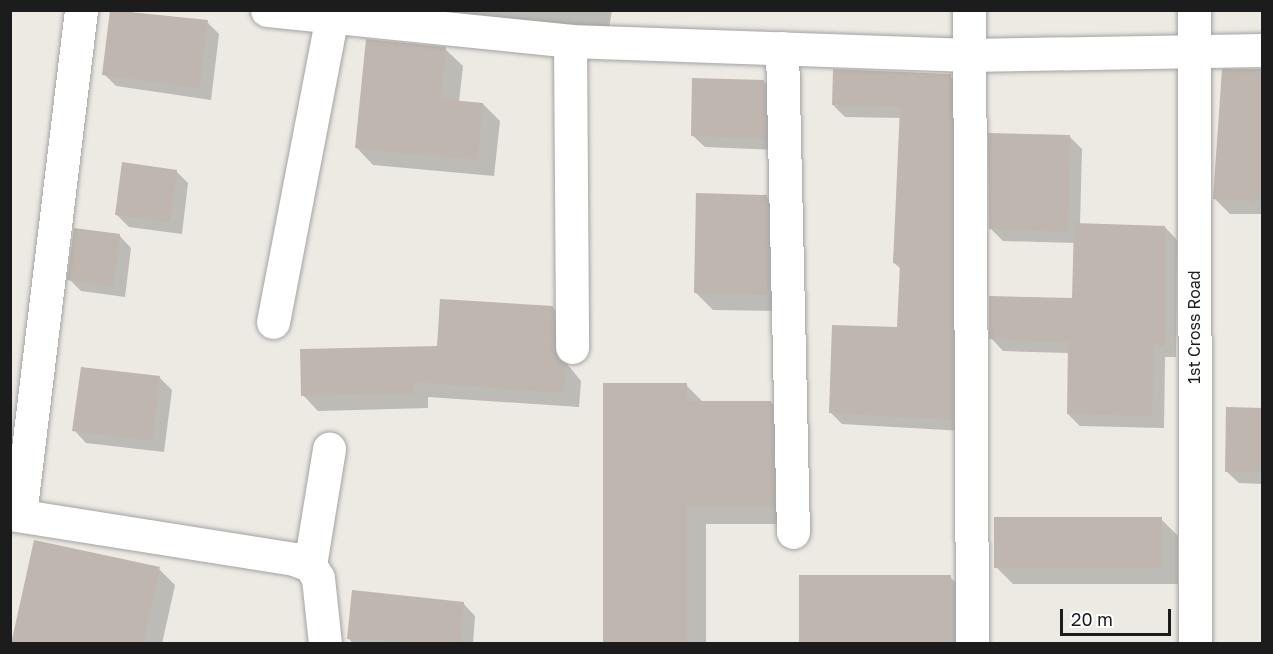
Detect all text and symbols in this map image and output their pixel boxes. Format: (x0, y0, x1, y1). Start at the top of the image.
street label: 1st Cross Road (1184, 270, 1204, 384)
scale bar (1063, 597, 1174, 635)
text: 20 m (1071, 608, 1113, 630)

